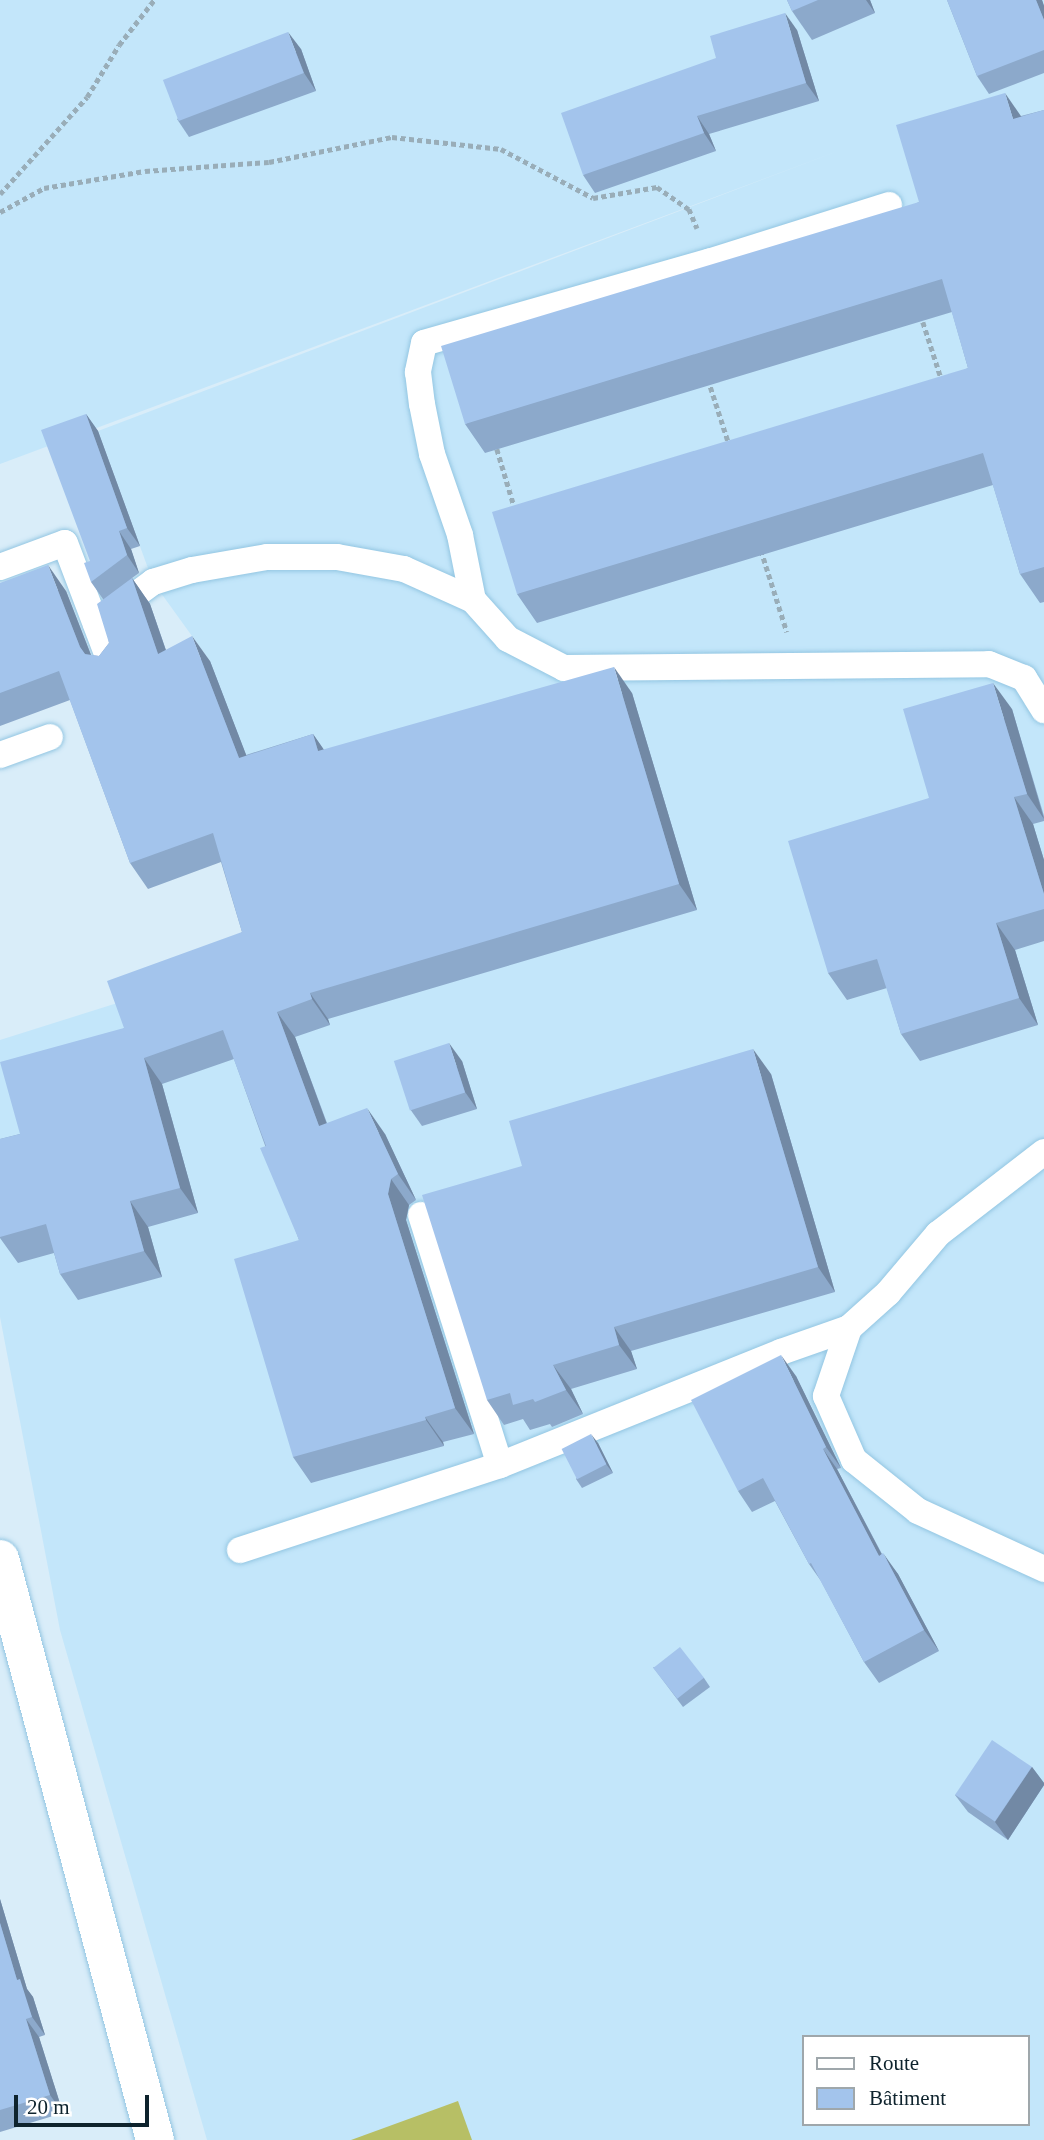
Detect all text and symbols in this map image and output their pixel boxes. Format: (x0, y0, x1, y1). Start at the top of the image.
legend (802, 2035, 1030, 2126)
text: Route (869, 2051, 919, 2075)
scale bar (18, 2080, 152, 2124)
text: Bâtiment (869, 2086, 946, 2110)
text: 20 m (27, 2095, 70, 2119)

